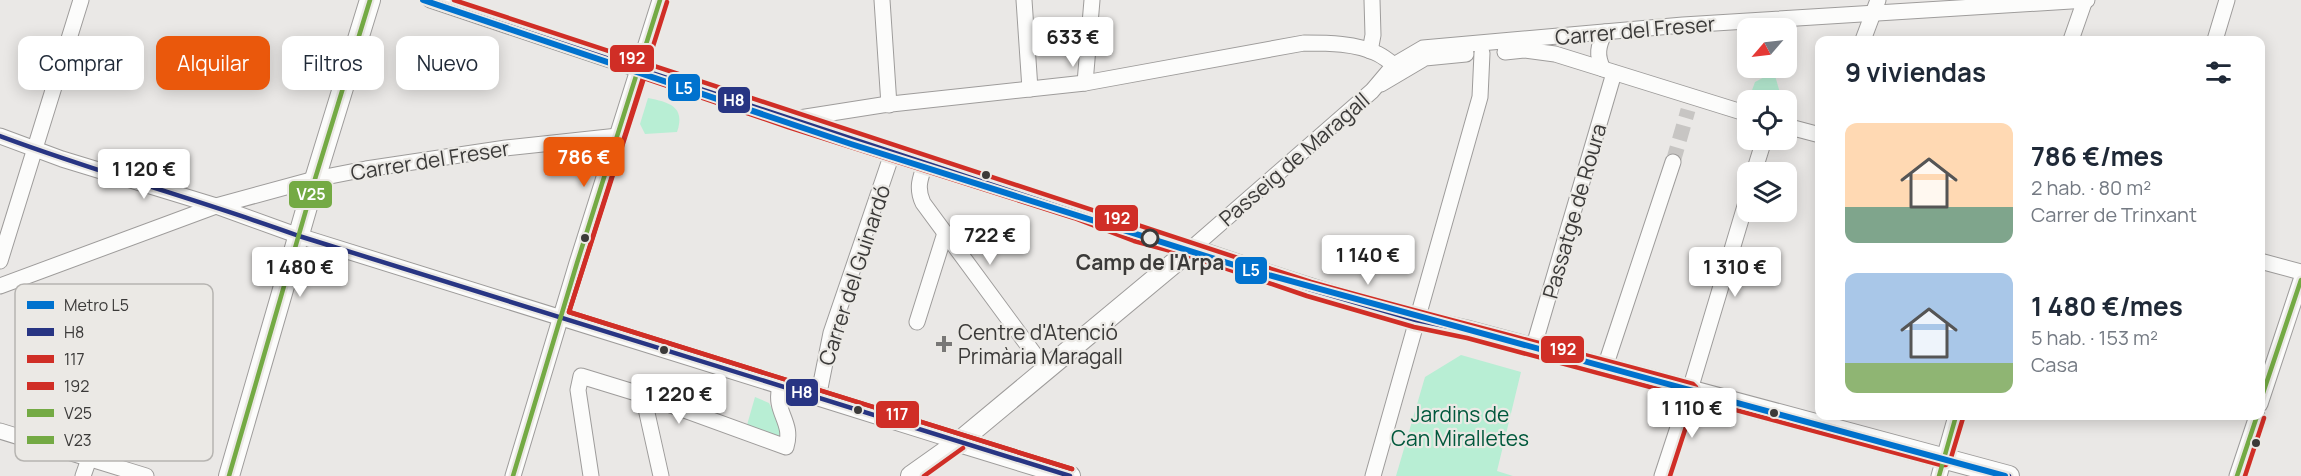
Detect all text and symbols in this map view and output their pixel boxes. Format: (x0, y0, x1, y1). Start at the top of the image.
street label: Carrer del Freser (1554, 9, 1717, 51)
pin: 633 € (1031, 17, 1115, 68)
north arrow (1737, 18, 1797, 78)
map controls (1737, 18, 1797, 222)
text: 633 € (1046, 23, 1100, 50)
chip: Comprar (18, 36, 144, 90)
chip: Alquilar (156, 36, 270, 90)
chip: Filtros (282, 36, 384, 90)
chip: Nuevo (396, 36, 499, 90)
line badge: 192 (609, 44, 655, 73)
text: 192 (619, 47, 645, 69)
text: 9 viviendas (1845, 54, 1986, 90)
icon: filters (2202, 56, 2235, 89)
line badge: L5 (667, 73, 701, 102)
text: L5 (675, 77, 693, 99)
line badge: H8 (717, 86, 751, 114)
street label: Passeig de Maragall (1213, 86, 1375, 232)
text: H8 (723, 89, 745, 111)
button: locate (1737, 90, 1797, 150)
street label: Passatge de Roura (1536, 120, 1612, 302)
street label: Carrer del Freser (349, 134, 512, 186)
pin: 786 € (542, 137, 626, 188)
text: 786 €/mes (2031, 138, 2163, 174)
text: 786 € (558, 143, 611, 170)
icon: home (1893, 147, 1965, 219)
pin: 1 120 € (89, 149, 199, 200)
text: 1 120 € (112, 155, 176, 182)
button: layers (1737, 162, 1797, 222)
unlabelled marker (980, 169, 992, 181)
text: 2 hab. · 80 m² (2031, 174, 2151, 201)
line badge: V25 (288, 180, 333, 209)
street label: Carrer del Guinardó (812, 181, 896, 369)
text: V25 (296, 183, 326, 205)
text: Carrer de Trinxant (2031, 201, 2197, 228)
line badge: 192 (1094, 204, 1139, 232)
text: 192 (1104, 207, 1130, 229)
pin: 722 € (948, 215, 1032, 266)
text: 722 € (964, 221, 1016, 248)
marker: Camp de l'Arpa (1141, 229, 1159, 247)
unlabelled marker (579, 232, 591, 244)
pin: 1 140 € (1313, 235, 1423, 286)
text: 1 140 € (1336, 241, 1400, 268)
pin: 1 480 € (245, 247, 355, 298)
pin: 1 310 € (1680, 247, 1790, 298)
place label: Camp de l'Arpa (1076, 248, 1224, 276)
text: 1 480 € (266, 253, 334, 280)
text: 1 310 € (1703, 253, 1767, 280)
line badge: L5 (1234, 256, 1268, 285)
text: L5 (1242, 259, 1260, 281)
legend (15, 284, 213, 461)
text: 1 480 €/mes (2031, 288, 2183, 324)
text: Metro L5 (64, 294, 129, 316)
icon: home (1893, 297, 1965, 369)
place label: Centre d'Atenció Primària Maragall (958, 318, 1123, 370)
text: H8 (64, 321, 84, 343)
text: 5 hab. · 153 m² (2031, 324, 2158, 351)
marker: Centre d'Atenció Primària Maragall (935, 335, 953, 353)
line badge: 192 (1540, 335, 1585, 364)
text: 192 (1550, 338, 1576, 360)
unlabelled marker (658, 344, 670, 356)
text: 117 (64, 348, 85, 370)
text: Casa (2031, 351, 2078, 378)
pin: 1 220 € (624, 374, 734, 425)
text: 192 (64, 375, 89, 397)
line badge: H8 (785, 378, 819, 407)
text: 1 220 € (645, 380, 713, 407)
text: H8 (791, 381, 813, 403)
pin: 1 110 € (1637, 388, 1747, 439)
text: 1 110 € (1661, 394, 1723, 421)
line badge: 117 (875, 400, 920, 429)
park label: Jardins de Can Miralletes (1391, 400, 1529, 452)
text: V25 (64, 402, 92, 424)
text: 117 (886, 403, 908, 425)
unlabelled marker (852, 404, 864, 416)
unlabelled marker (1768, 407, 1780, 419)
text: V23 (64, 429, 92, 451)
unlabelled marker (2250, 437, 2262, 449)

